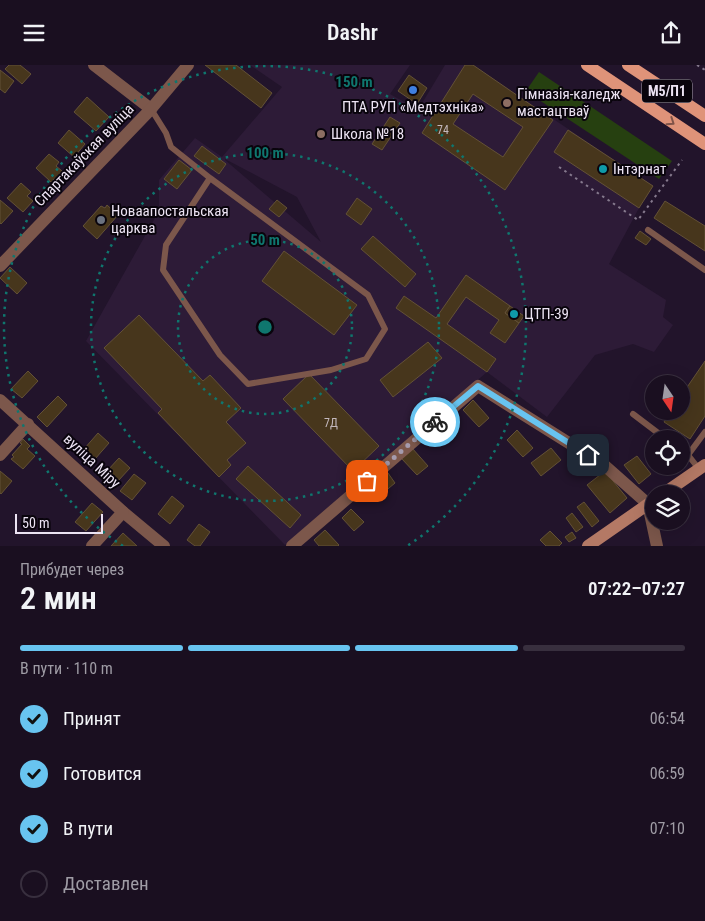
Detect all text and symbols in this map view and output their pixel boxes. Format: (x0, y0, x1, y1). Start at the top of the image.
icon: menu (20, 19, 48, 47)
icon: share (657, 19, 685, 47)
text: Dashr (327, 20, 378, 45)
text: 150 m (335, 73, 373, 91)
road number: М5/П1 (642, 80, 692, 103)
marker: ПТА РУП «Медтэхніка» (407, 84, 419, 96)
place label: Гімназія-каледж мастацтваў (517, 85, 620, 120)
marker: Гімназія-каледж мастацтваў (501, 97, 513, 109)
place label: ПТА РУП «Медтэхніка» (342, 98, 484, 116)
street label: Спартакаўская вуліца (30, 100, 138, 210)
one-way arrow (666, 115, 675, 125)
house number: 74 (437, 123, 449, 137)
place label: Школа №18 (331, 125, 404, 143)
marker: Школа №18 (315, 128, 327, 140)
text: 100 m (246, 144, 284, 162)
place label: Інтэрнат (613, 160, 666, 178)
marker: Інтэрнат (597, 163, 609, 175)
place label: Новаапостальская царква (111, 202, 229, 237)
marker: Новаапостальская царква (95, 214, 107, 226)
text: 50 m (250, 231, 280, 249)
place label: ЦТП-39 (524, 305, 569, 323)
marker: ЦТП-39 (508, 308, 520, 320)
centre of rings (256, 318, 274, 336)
north arrow (645, 375, 690, 420)
map controls (645, 375, 690, 530)
courier (410, 397, 460, 447)
icon: bike (421, 408, 449, 436)
house number: 7Д (324, 416, 338, 430)
street label: вуліца Міру (60, 430, 124, 492)
button: locate (645, 430, 690, 475)
pin (567, 434, 609, 476)
icon: home (574, 441, 602, 469)
pin (346, 460, 388, 502)
icon: bag (353, 467, 381, 495)
button: layers (645, 485, 690, 530)
scale bar (15, 511, 102, 534)
text: 50 m (22, 515, 50, 531)
text: Прибудет через (20, 560, 124, 579)
text: 07:22–07:27 (588, 577, 685, 600)
text: 2 мин (20, 579, 97, 617)
text: В пути · 110 m (20, 659, 113, 678)
icon: check (20, 705, 48, 733)
text: Принят (63, 707, 121, 730)
text: 06:54 (650, 709, 685, 728)
icon: check (20, 760, 48, 788)
text: Готовится (63, 762, 142, 785)
text: 06:59 (650, 764, 685, 783)
icon: check (20, 815, 48, 843)
text: В пути (63, 817, 113, 840)
text: 07:10 (650, 819, 685, 838)
text: Доставлен (63, 872, 149, 895)

